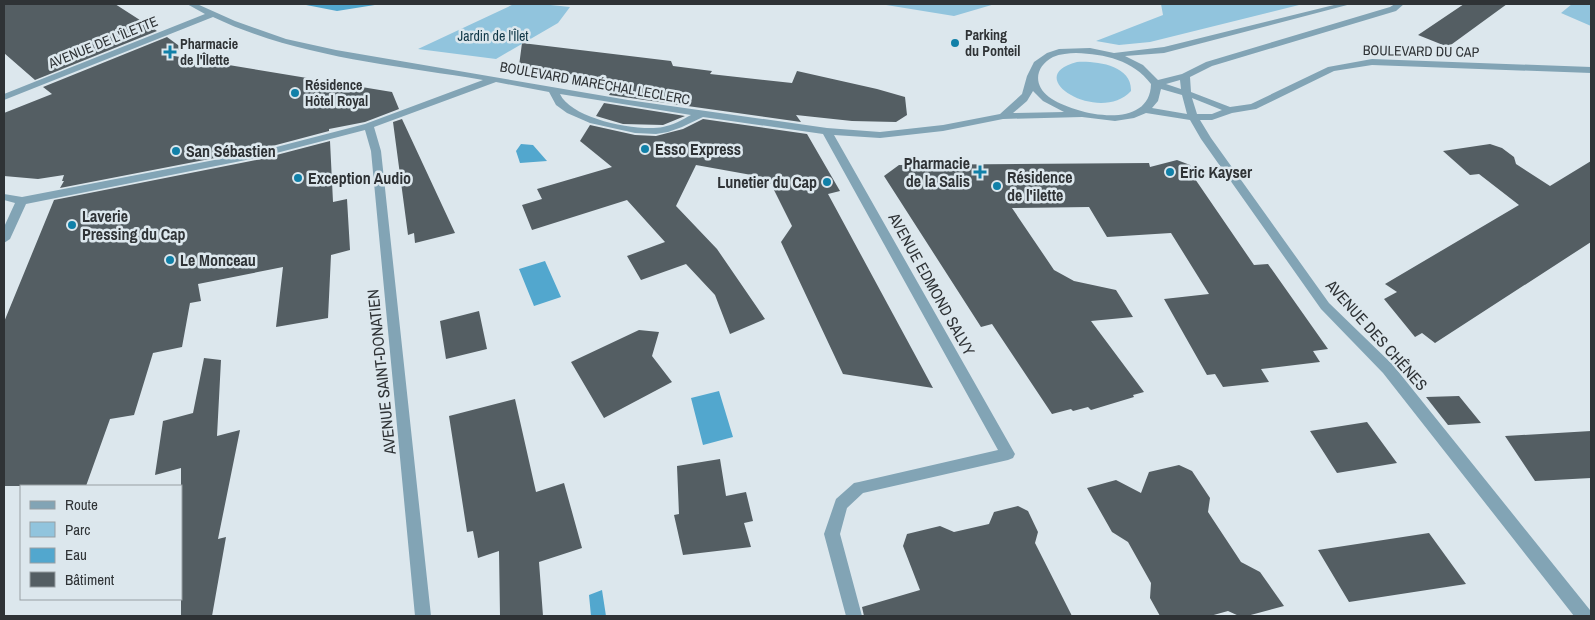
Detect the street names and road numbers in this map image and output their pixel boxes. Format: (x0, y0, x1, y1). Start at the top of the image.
street label: AVENUE DE L'ÎLETTE (45, 12, 160, 72)
street label: BOULEVARD DU CAP (1363, 41, 1480, 61)
street label: BOULEVARD MARÉCHAL LECLERC (499, 57, 691, 109)
street label: AVENUE EDMOND SALVY (883, 208, 981, 359)
street label: AVENUE DES CHÊNES (1321, 274, 1433, 395)
street label: AVENUE SAINT-DONATIEN (361, 288, 401, 457)

